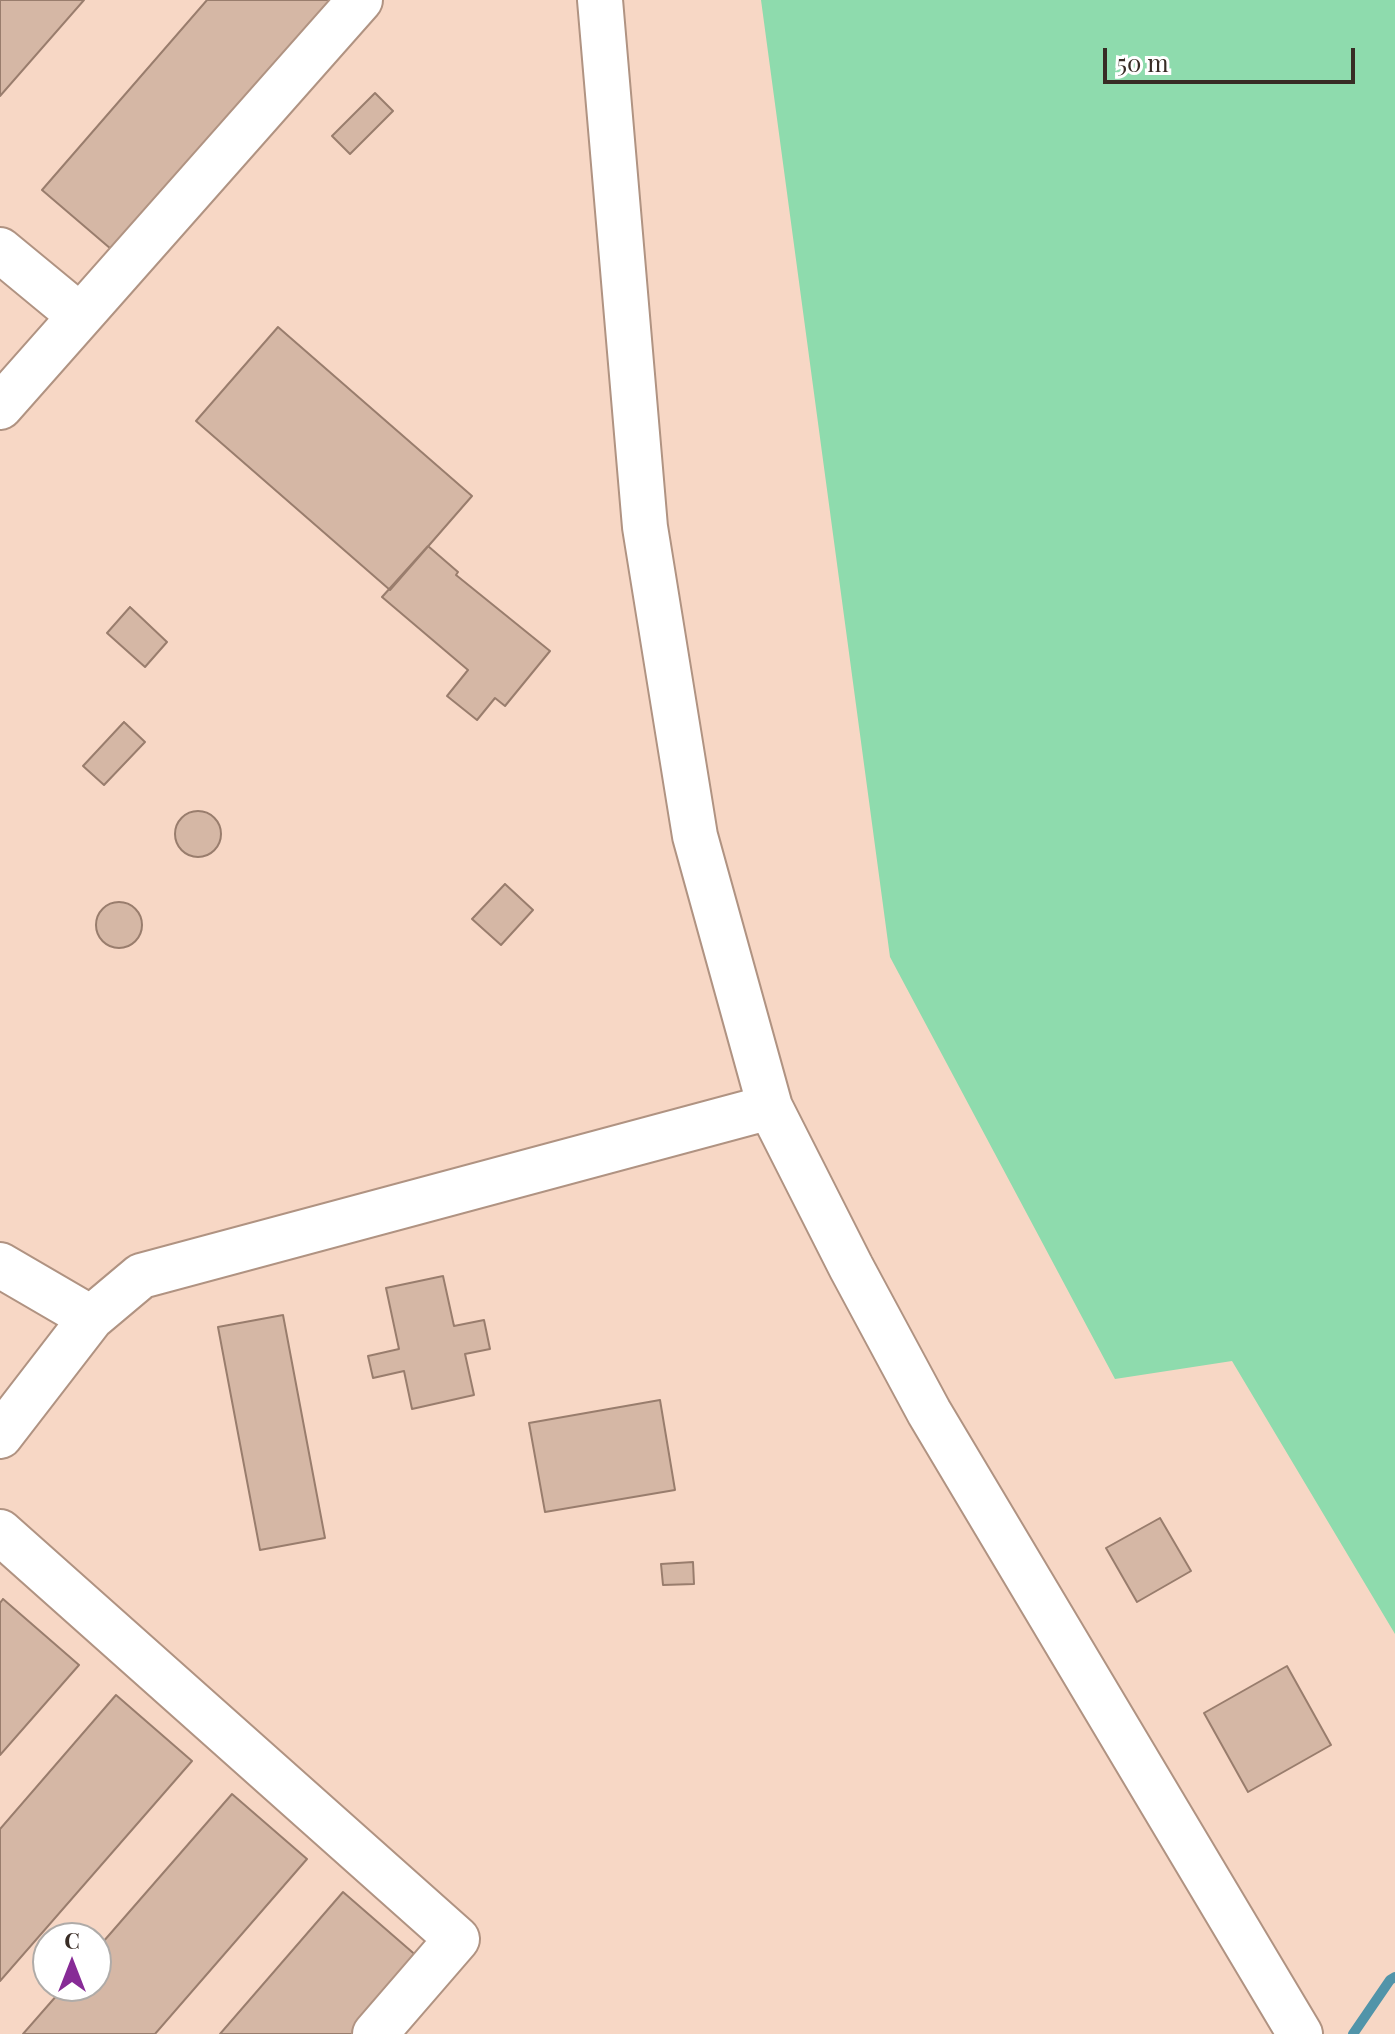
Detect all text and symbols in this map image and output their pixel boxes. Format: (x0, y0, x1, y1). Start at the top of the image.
scale bar (1107, 32, 1359, 82)
text: 50 m (1117, 46, 1169, 78)
north arrow (32, 1922, 112, 2002)
text: С (64, 1925, 80, 1955)

